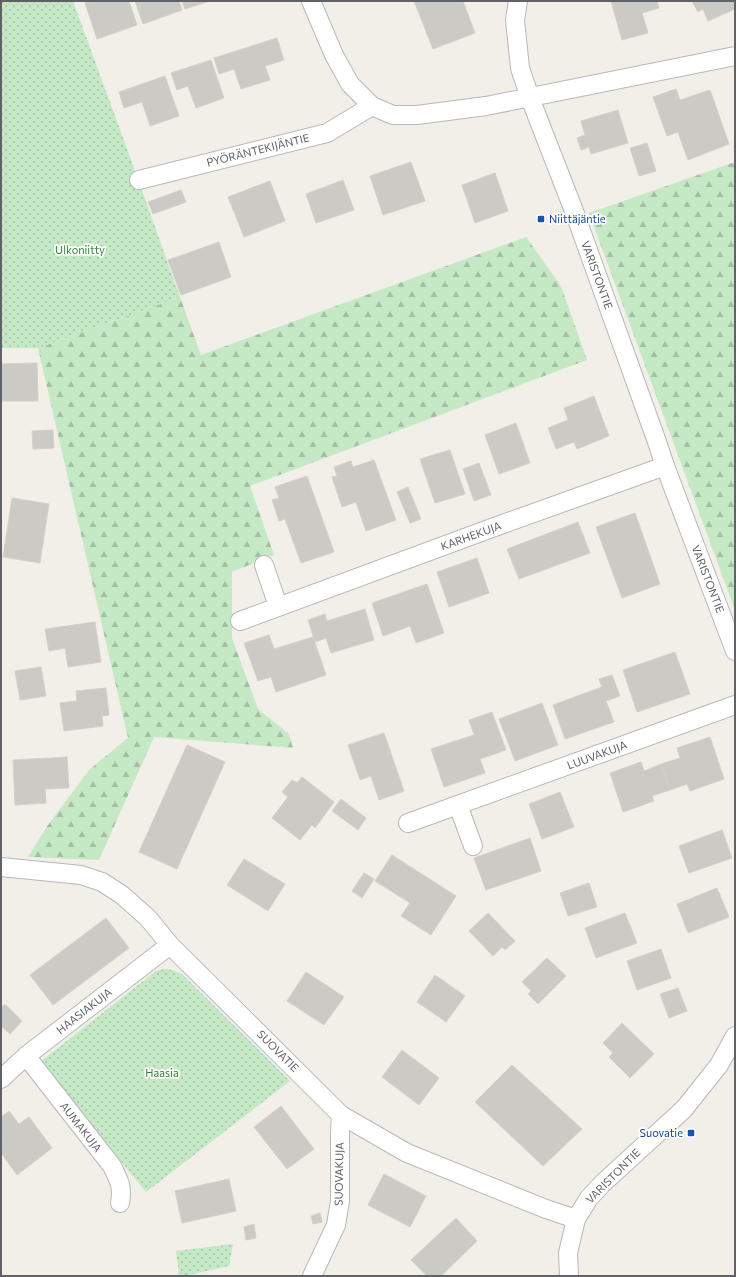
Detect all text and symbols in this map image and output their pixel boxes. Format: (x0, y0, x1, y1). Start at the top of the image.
street label: PYÖRÄNTEKIJÄNTIE (205, 129, 311, 170)
place label: Niittäjäntie (549, 212, 606, 225)
marker: Niittäjäntie (536, 214, 546, 224)
street label: VARISTONTIE (579, 239, 616, 311)
park label: Ulkoniitty (55, 243, 105, 256)
street label: KARHEKUJA (439, 518, 504, 553)
street label: VARISTONTIE (690, 543, 727, 615)
street label: LUUVAKUJA (565, 738, 629, 772)
street label: HAASIAKUJA (53, 985, 115, 1037)
street label: SUOVATIE (255, 1027, 302, 1074)
park label: Haasia (145, 1066, 179, 1079)
street label: AUMAKUJA (57, 1099, 105, 1155)
place label: Suovatie (640, 1126, 683, 1139)
marker: Suovatie (686, 1128, 696, 1138)
street label: SUOVAKUJA (331, 1142, 347, 1206)
street label: VARISTONTIE (583, 1146, 643, 1206)

